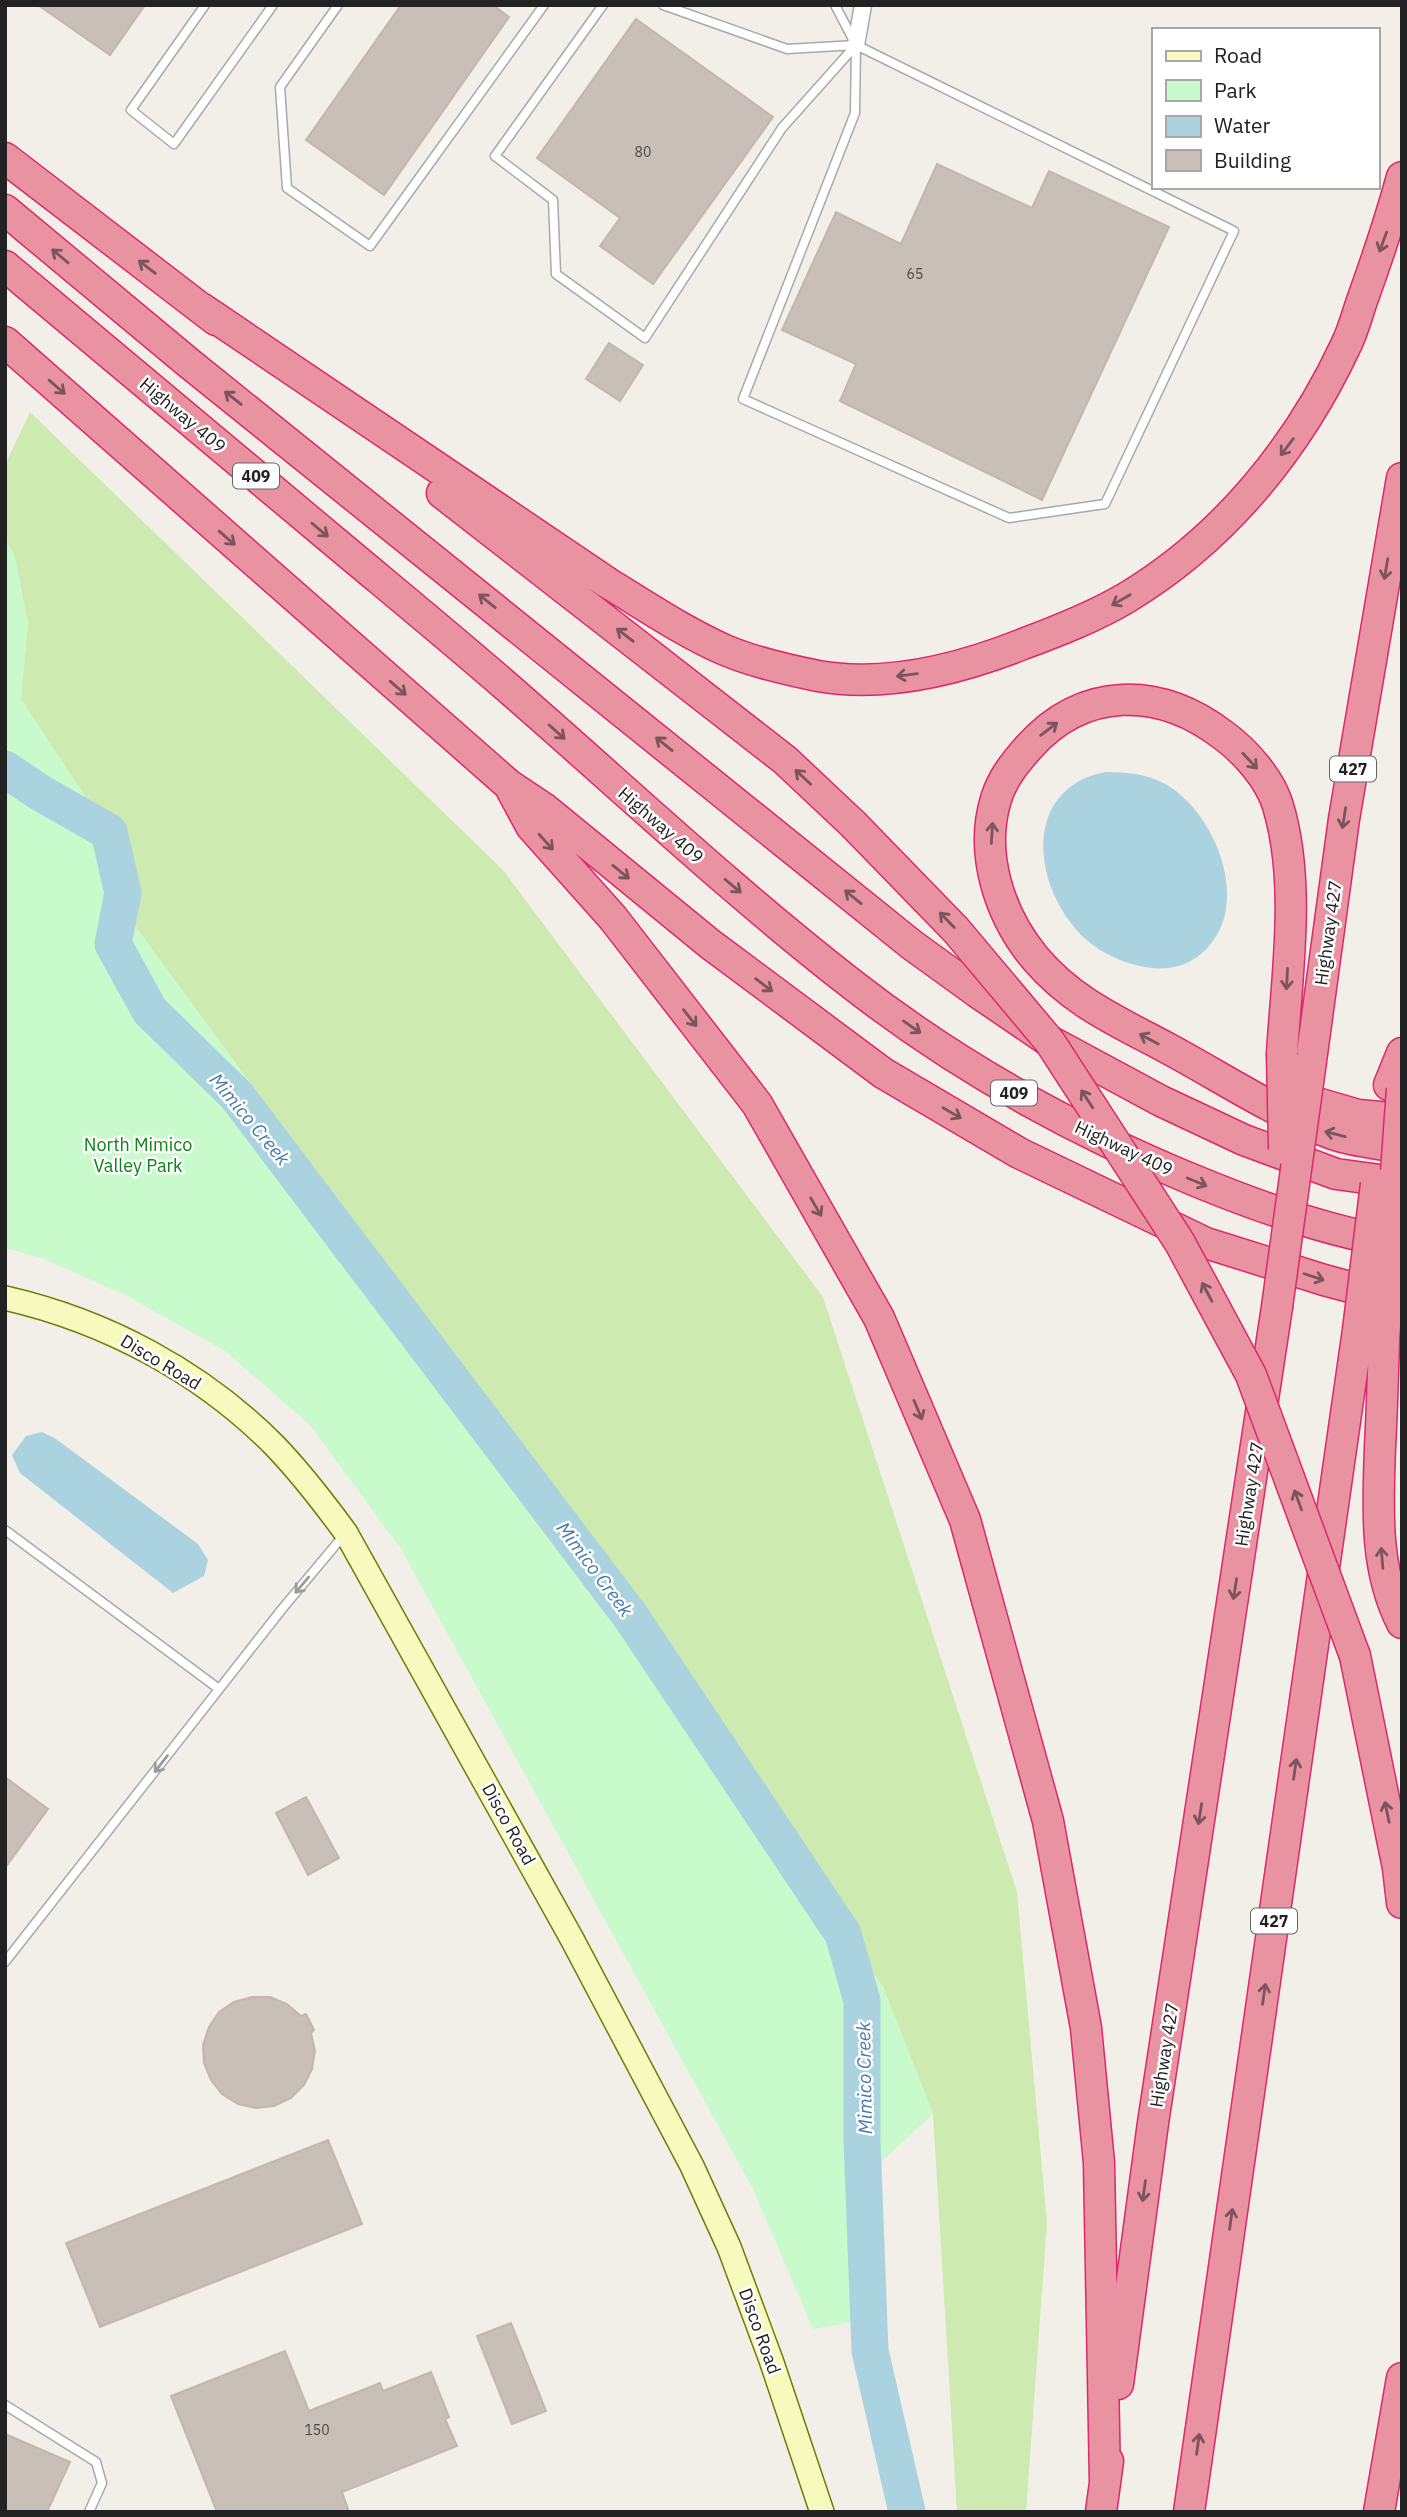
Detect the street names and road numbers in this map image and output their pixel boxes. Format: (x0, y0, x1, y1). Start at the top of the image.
street label: Highway 409 (135, 372, 231, 458)
road number: 409 (233, 463, 279, 489)
road number: 427 (1330, 756, 1376, 782)
street label: Highway 409 (614, 782, 708, 868)
street label: Highway 427 (1309, 879, 1347, 987)
road number: 409 (991, 1080, 1037, 1106)
street label: Highway 409 (1071, 1115, 1177, 1181)
street label: Disco Road (117, 1329, 205, 1395)
street label: Highway 427 (1229, 1440, 1269, 1548)
street label: Disco Road (477, 1779, 541, 1869)
road number: 427 (1251, 1909, 1297, 1934)
street label: Highway 427 (1144, 2001, 1184, 2109)
street label: Disco Road (734, 2285, 786, 2377)

